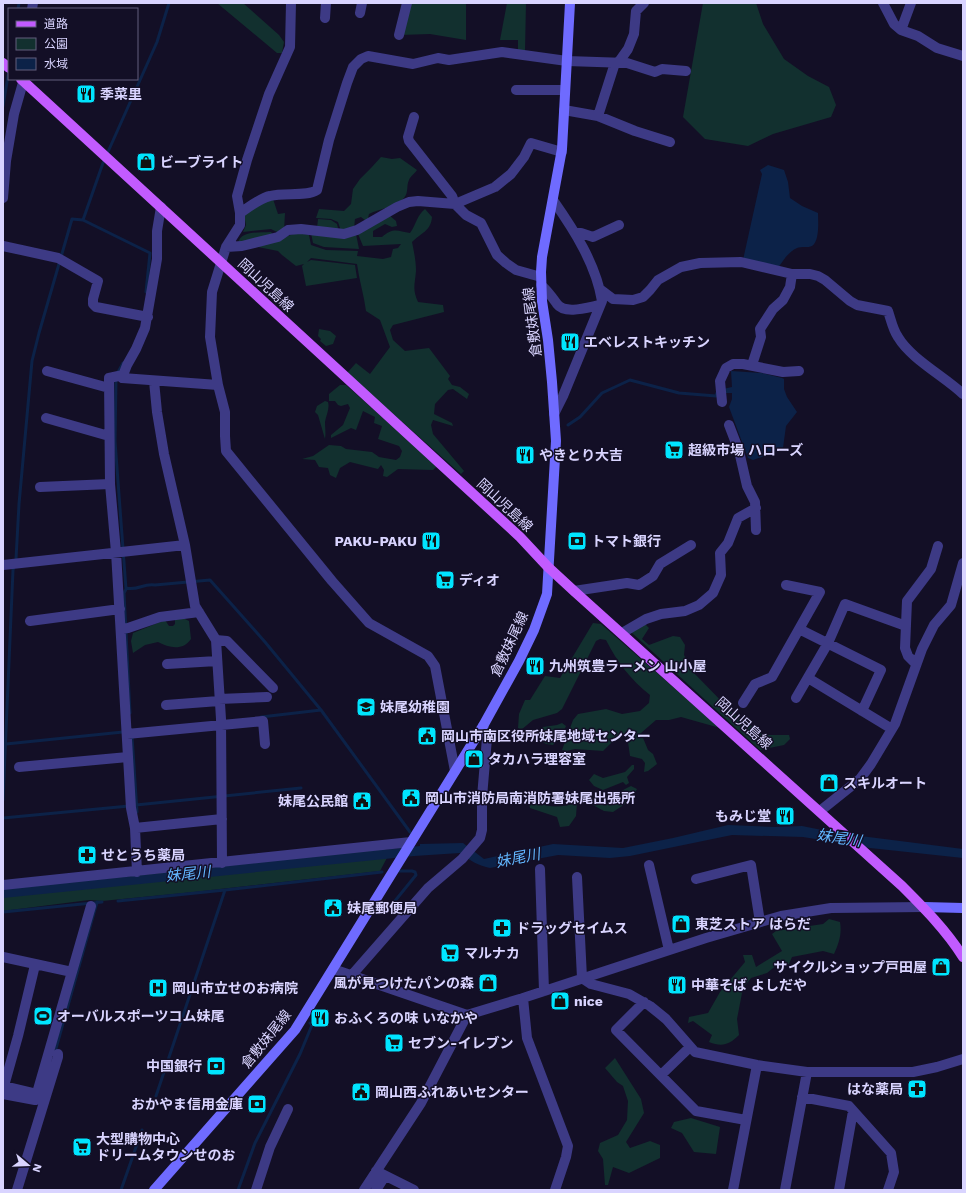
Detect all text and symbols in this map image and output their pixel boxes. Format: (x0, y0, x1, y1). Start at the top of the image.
legend (8, 8, 138, 80)
text: 道路 (44, 17, 68, 31)
text: 公園 (44, 37, 68, 51)
text: 水域 (44, 57, 68, 71)
restaurant icon: 季菜里 (75, 83, 97, 105)
place label: 季菜里 (100, 86, 142, 102)
shop icon: ビーブライト (135, 151, 157, 173)
place label: ビーブライト (160, 154, 243, 170)
street label: 岡山児島線 (235, 255, 297, 315)
street label: 倉敷妹尾線 (520, 286, 544, 358)
restaurant icon: エベレストキッチン (559, 331, 581, 353)
place label: エベレストキッチン (584, 334, 710, 350)
supermarket icon: 超級市場 ハローズ (663, 439, 685, 461)
place label: 超級市場 ハローズ (688, 442, 803, 458)
restaurant icon: やきとり大吉 (514, 444, 536, 466)
place label: やきとり大吉 (539, 447, 623, 463)
street label: 岡山児島線 (474, 475, 536, 535)
restaurant icon: PAKU-PAKU (420, 530, 442, 552)
bank icon: トマト銀行 (566, 530, 588, 552)
place label: PAKU-PAKU (335, 533, 417, 549)
place label: トマト銀行 (591, 533, 661, 549)
supermarket icon: ディオ (434, 569, 456, 591)
place label: ディオ (459, 572, 500, 588)
street label: 倉敷妹尾線 (487, 609, 531, 679)
restaurant icon: 九州筑豊ラーメン 山小屋 (524, 655, 546, 677)
place label: 九州筑豊ラーメン 山小屋 (549, 658, 706, 674)
street label: 岡山児島線 (713, 694, 775, 752)
school or university icon: 妹尾幼稚園 (355, 696, 377, 718)
place label: 妹尾幼稚園 (380, 699, 450, 715)
public building icon: 岡山市南区役所妹尾地域センター (416, 725, 438, 747)
place label: 岡山市南区役所妹尾地域センター (441, 728, 651, 744)
shop icon: タカハラ理容室 (463, 748, 485, 770)
place label: タカハラ理容室 (488, 751, 586, 767)
shop icon: スキルオート (818, 772, 840, 794)
place label: スキルオート (843, 775, 927, 791)
public building icon: 岡山市消防局南消防署妹尾出張所 (400, 787, 422, 809)
public building icon: 妹尾公民館 (351, 790, 373, 812)
place label: 岡山市消防局南消防署妹尾出張所 (425, 790, 635, 806)
place label: 妹尾公民館 (278, 793, 348, 809)
restaurant icon: もみじ堂 (774, 805, 796, 827)
place label: もみじ堂 (715, 808, 771, 824)
water label: 妹尾川 (815, 826, 865, 850)
pharmacy icon: せとうち薬局 (76, 844, 98, 866)
water label: 妹尾川 (494, 844, 544, 871)
place label: せとうち薬局 (101, 847, 185, 863)
water label: 妹尾川 (165, 862, 213, 885)
public building icon: 妹尾郵便局 (322, 897, 344, 919)
place label: 妹尾郵便局 (347, 900, 417, 916)
shop icon: 東芝ストア はらだ (670, 913, 692, 935)
place label: 東芝ストア はらだ (695, 916, 811, 932)
pharmacy icon: ドラッグセイムス (491, 917, 513, 939)
place label: ドラッグセイムス (516, 920, 628, 936)
supermarket icon: マルナカ (439, 942, 461, 964)
place label: マルナカ (464, 945, 520, 961)
shop icon: サイクルショップ戸田屋 (930, 956, 952, 978)
place label: サイクルショップ戸田屋 (774, 959, 927, 975)
shop icon: 風が見つけたパンの森 (477, 972, 499, 994)
restaurant icon: 中華そば よしだや (666, 974, 688, 996)
place label: 風が見つけたパンの森 (333, 975, 474, 991)
hospital icon: 岡山市立せのお病院 (147, 977, 169, 999)
place label: 中華そば よしだや (691, 977, 807, 993)
place label: 岡山市立せのお病院 (172, 980, 298, 996)
shop icon: nice (549, 990, 571, 1012)
place label: nice (574, 993, 603, 1009)
sports icon: オーバルスポーツコム妹尾 (32, 1005, 54, 1027)
street label: 倉敷妹尾線 (238, 1007, 294, 1071)
restaurant icon: おふくろの味 いなかや (309, 1007, 331, 1029)
place label: オーバルスポーツコム妹尾 (57, 1008, 225, 1024)
place label: おふくろの味 いなかや (334, 1010, 478, 1026)
supermarket icon: セブン-イレブン (383, 1032, 405, 1054)
place label: セブン-イレブン (408, 1035, 513, 1051)
bank icon: 中国銀行 (205, 1055, 227, 1077)
place label: 中国銀行 (146, 1058, 202, 1074)
pharmacy icon: はな薬局 (906, 1078, 928, 1100)
public building icon: 岡山西ふれあいセンター (350, 1081, 372, 1103)
place label: はな薬局 (847, 1081, 903, 1097)
place label: 岡山西ふれあいセンター (375, 1084, 529, 1100)
bank icon: おかやま信用金庫 (246, 1093, 268, 1115)
place label: おかやま信用金庫 (131, 1096, 243, 1112)
place label: 大型購物中心 ドリームタウンせのお (96, 1131, 236, 1163)
supermarket icon: 大型購物中心 ドリームタウンせのお (71, 1136, 93, 1158)
north arrow (8, 1145, 48, 1185)
text: N (30, 1162, 44, 1174)

